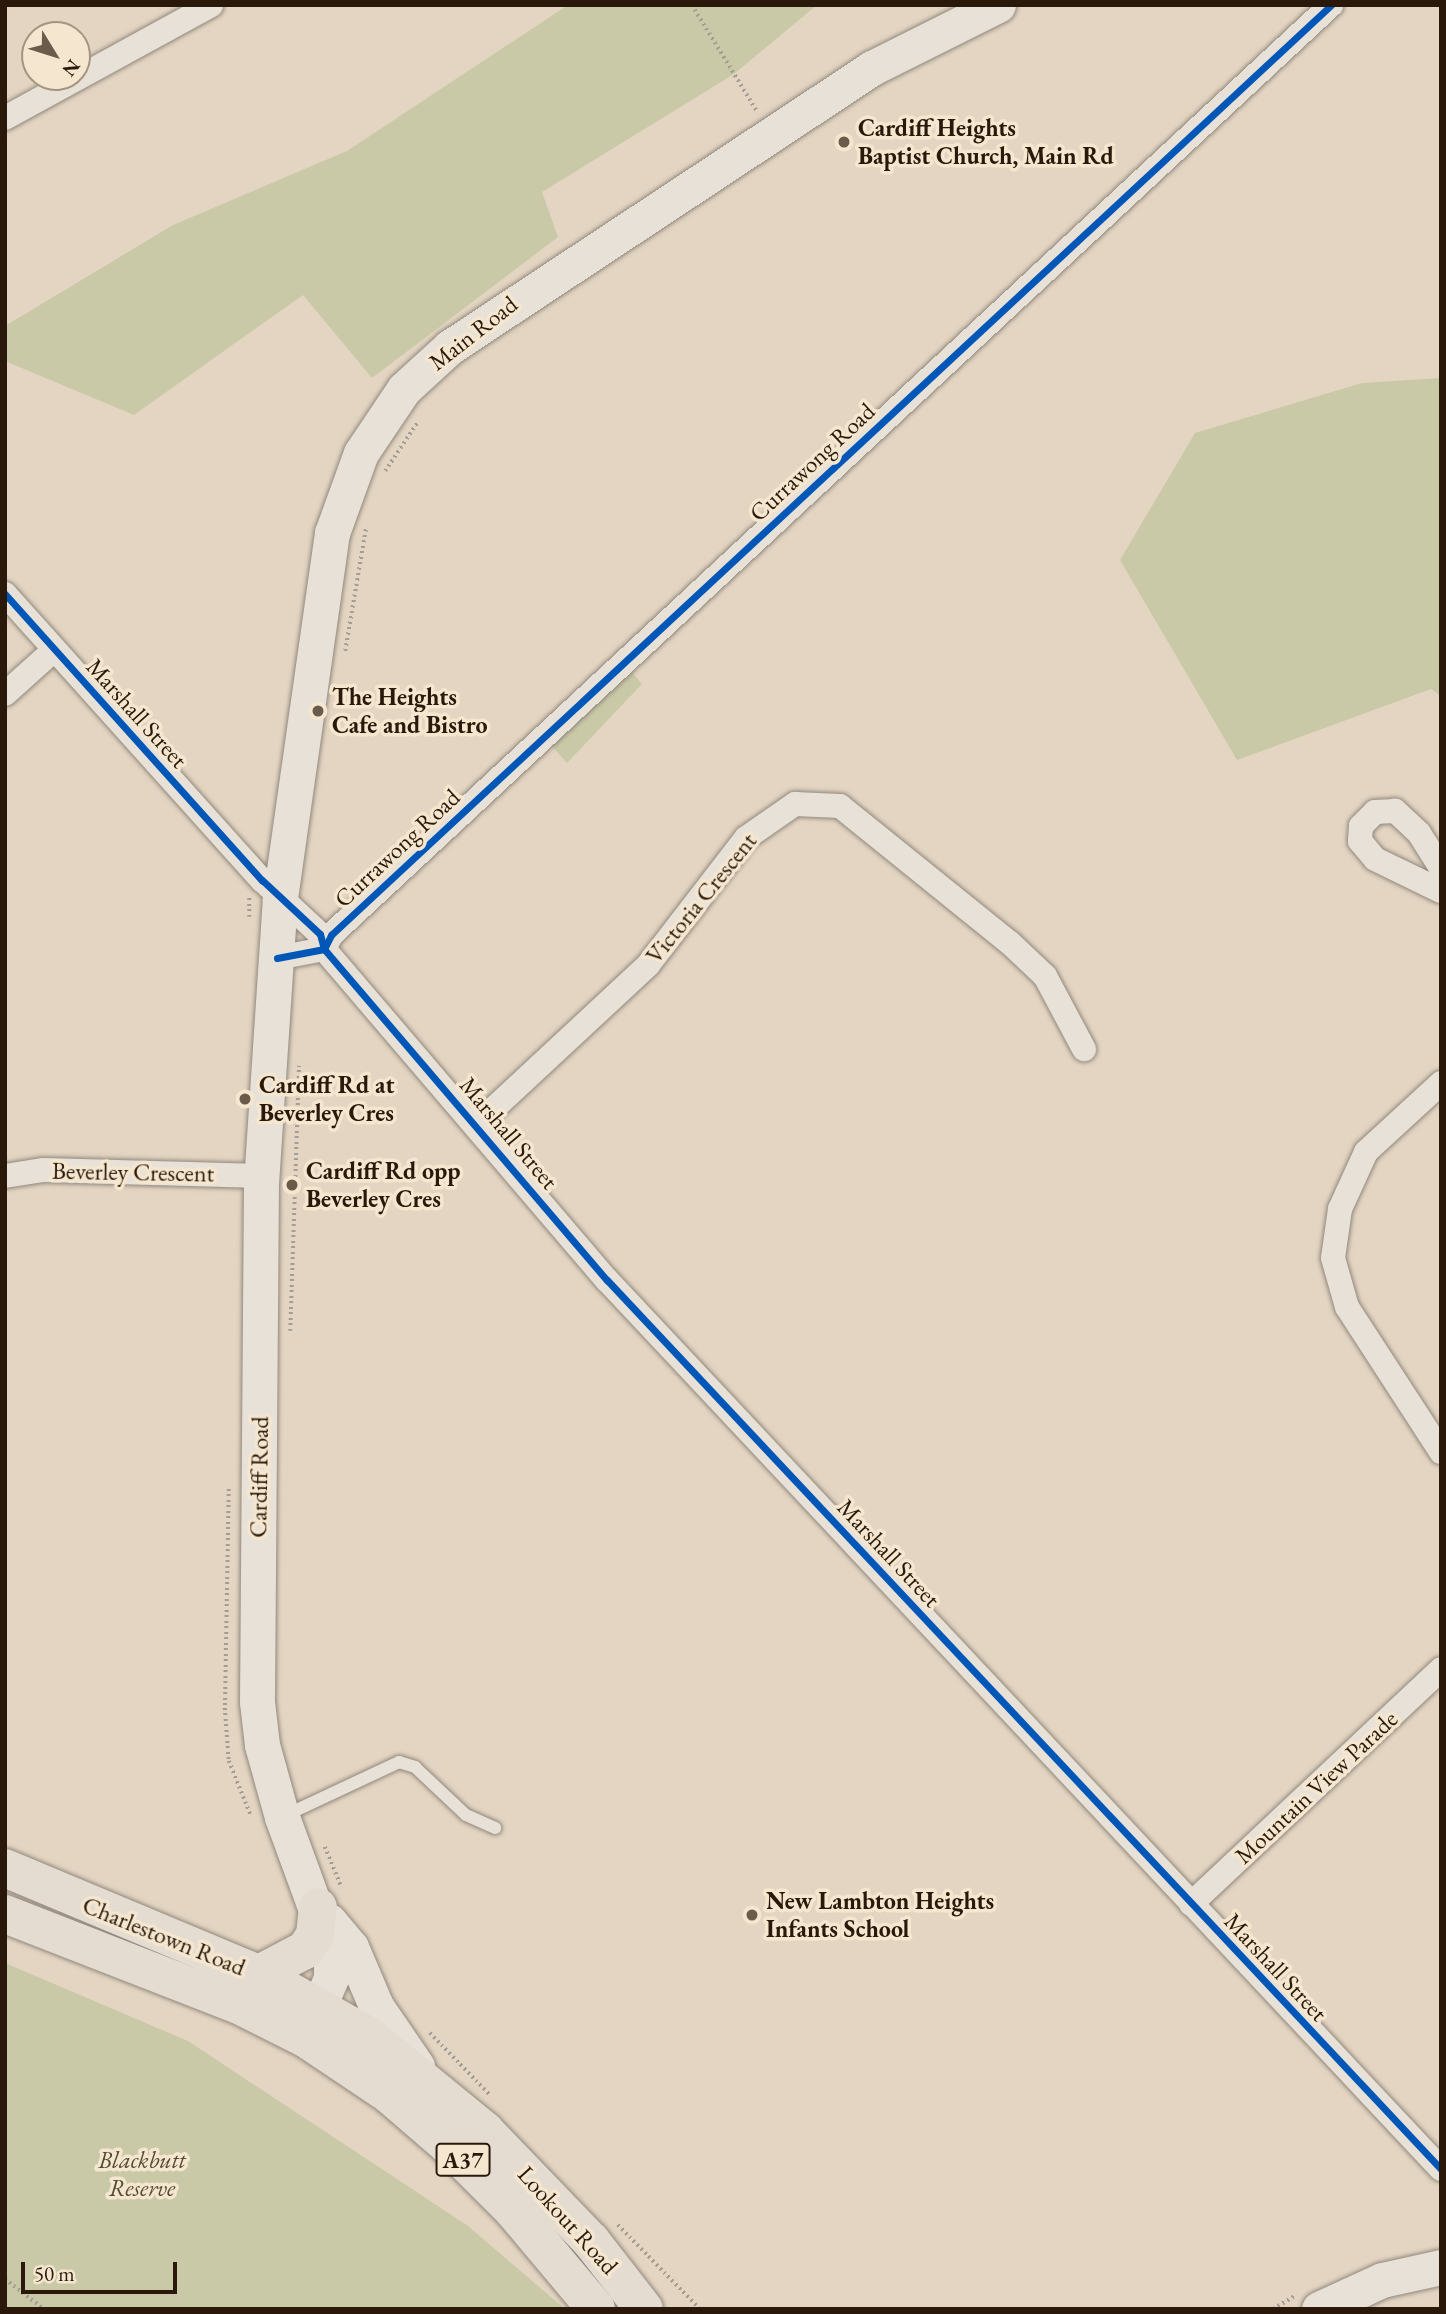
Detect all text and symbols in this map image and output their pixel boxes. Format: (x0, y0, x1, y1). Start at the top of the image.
north arrow (21, 21, 91, 91)
text: N (57, 54, 86, 82)
place label: Cardiff Heights Baptist Church, Main Rd (858, 114, 1114, 170)
marker: Cardiff Heights Baptist Church, Main Rd (836, 134, 852, 150)
street label: Main Road (423, 290, 523, 376)
street label: Currawong Road (743, 397, 881, 527)
street label: Marshall Street (80, 652, 194, 774)
place label: The Heights Cafe and Bistro (332, 683, 487, 739)
marker: The Heights Cafe and Bistro (310, 703, 326, 719)
street label: Currawong Road (328, 783, 466, 913)
street label: Victoria Crescent (639, 827, 763, 969)
place label: Cardiff Rd at Beverley Cres (259, 1071, 395, 1127)
street label: Marshall Street (454, 1071, 564, 1195)
marker: Cardiff Rd at Beverley Cres (237, 1091, 253, 1107)
street label: Beverley Crescent (52, 1156, 214, 1188)
place label: Cardiff Rd opp Beverley Cres (306, 1157, 461, 1213)
marker: Cardiff Rd opp Beverley Cres (284, 1177, 300, 1193)
street label: Cardiff Road (244, 1416, 274, 1538)
street label: Marshall Street (832, 1493, 946, 1613)
street label: Mountain View Parade (1229, 1704, 1403, 1870)
place label: New Lambton Heights Infants School (766, 1887, 994, 1943)
street label: Charlestown Road (78, 1890, 250, 1982)
marker: New Lambton Heights Infants School (744, 1907, 760, 1923)
street label: Marshall Street (1219, 1907, 1333, 2027)
road number: A37 (435, 2140, 491, 2180)
park label: Blackbutt Reserve (98, 2146, 186, 2202)
street label: Lookout Road (512, 2160, 624, 2280)
scale bar (24, 2248, 180, 2292)
text: 50 m (34, 2260, 75, 2287)

